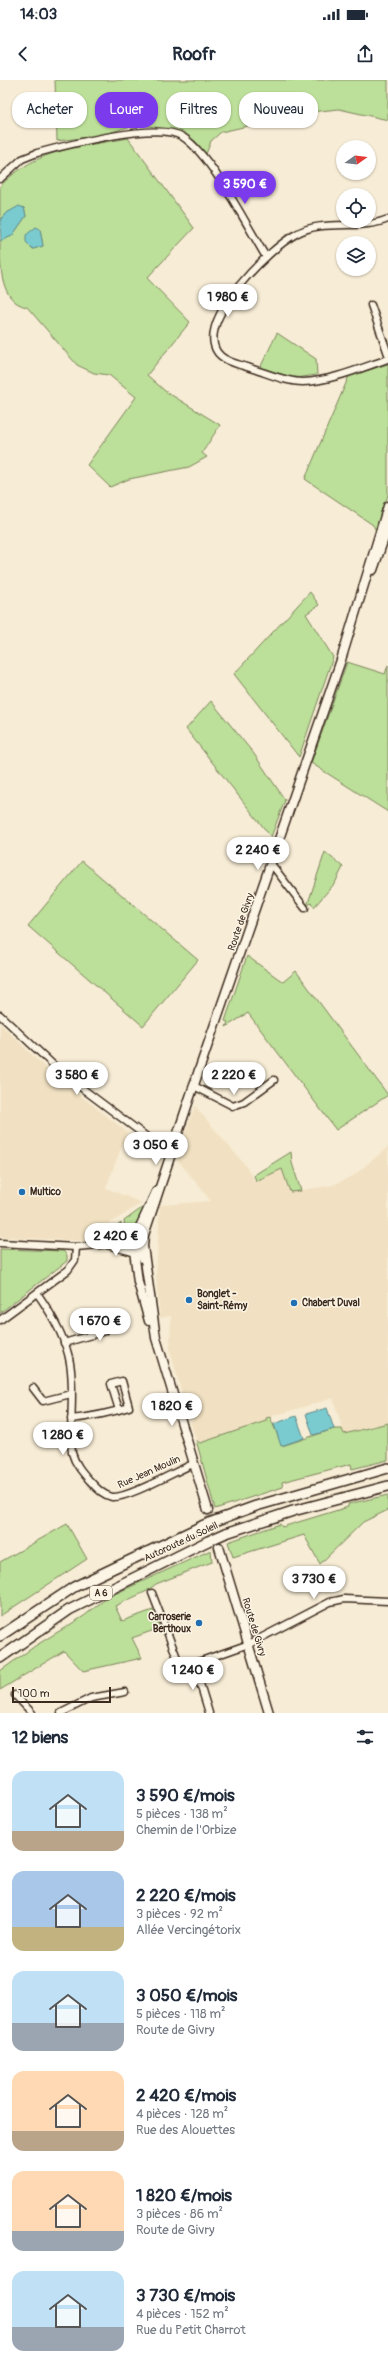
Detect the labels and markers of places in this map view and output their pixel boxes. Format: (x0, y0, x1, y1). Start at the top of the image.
pin: 3 590 € (208, 171, 282, 205)
pin: 1 980 € (191, 284, 265, 318)
pin: 2 240 € (221, 837, 295, 871)
pin: 3 580 € (40, 1062, 114, 1096)
pin: 2 220 € (197, 1062, 271, 1096)
pin: 3 050 € (119, 1132, 193, 1166)
place label: Multico (30, 1186, 62, 1198)
marker: Multico (17, 1187, 27, 1197)
pin: 2 420 € (79, 1223, 153, 1257)
place label: Bonglet - Saint-Rémy (197, 1288, 248, 1312)
marker: Bonglet - Saint-Rémy (184, 1295, 194, 1305)
place label: Chabert Duval (302, 1297, 360, 1309)
marker: Chabert Duval (289, 1298, 299, 1308)
pin: 1 670 € (63, 1308, 137, 1342)
pin: 1 820 € (135, 1393, 209, 1427)
pin: 1 280 € (26, 1422, 100, 1456)
pin: 3 730 € (277, 1566, 351, 1600)
place label: Carroserie Berthoux (148, 1611, 192, 1635)
marker: Carroserie Berthoux (194, 1618, 204, 1628)
pin: 1 240 € (156, 1657, 230, 1691)

